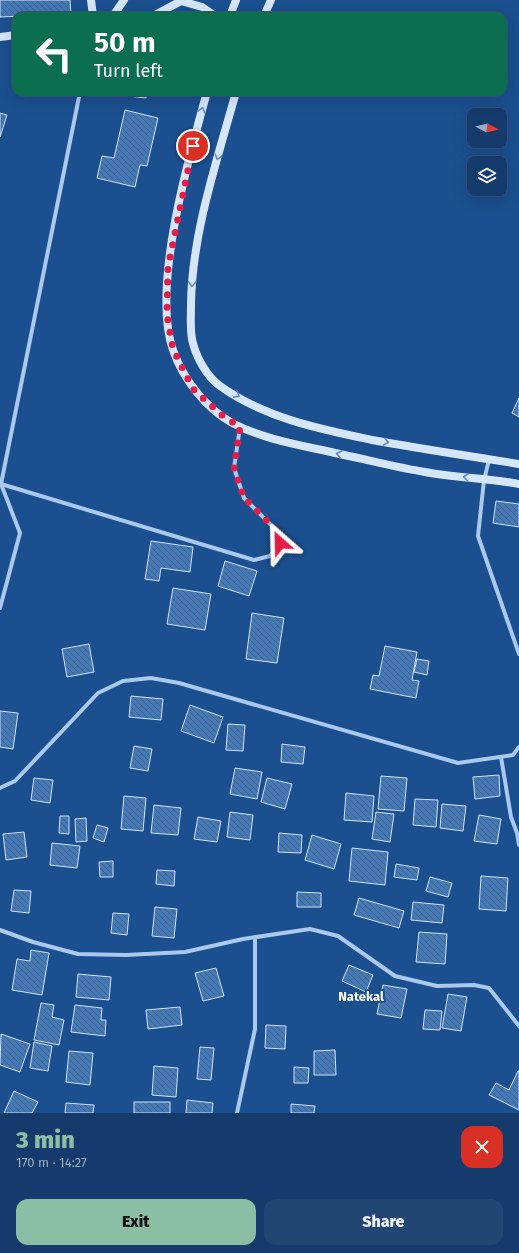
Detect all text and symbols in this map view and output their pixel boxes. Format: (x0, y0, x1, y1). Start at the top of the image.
text: 50 m (94, 26, 156, 59)
icon: left (28, 28, 80, 80)
text: Turn left (94, 60, 163, 82)
one-way arrow (197, 106, 206, 113)
north arrow (467, 108, 507, 148)
map controls (467, 108, 507, 196)
pin (176, 129, 210, 163)
icon: arrive (182, 135, 204, 157)
one-way arrow (214, 153, 223, 160)
button: layers (467, 156, 507, 196)
one-way arrow (187, 281, 196, 287)
one-way arrow (233, 391, 240, 398)
one-way arrow (383, 438, 389, 446)
one-way arrow (336, 450, 342, 458)
one-way arrow (463, 473, 470, 482)
position arrow (259, 522, 301, 564)
district label: Natekal (338, 989, 384, 1004)
text: 3 min (16, 1126, 75, 1154)
button: close (461, 1126, 503, 1168)
text: 170 m · 14:27 (16, 1155, 87, 1170)
button: Exit (16, 1199, 256, 1245)
button: Share (264, 1199, 503, 1245)

